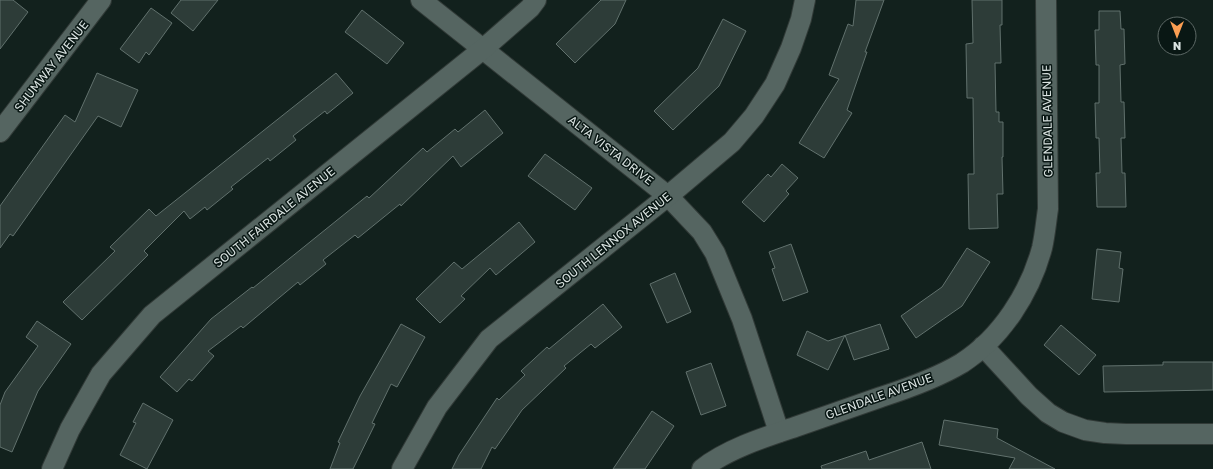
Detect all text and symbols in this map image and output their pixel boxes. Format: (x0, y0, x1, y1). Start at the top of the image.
north arrow (1157, 16, 1197, 56)
street label: SHUMWAY AVENUE (11, 17, 91, 115)
text: N (1173, 40, 1181, 53)
street label: GLENDALE AVENUE (1039, 65, 1055, 177)
street label: ALTA VISTA DRIVE (565, 112, 657, 188)
street label: SOUTH FAIRDALE AVENUE (210, 163, 338, 271)
street label: SOUTH LENNOX AVENUE (552, 189, 674, 291)
street label: GLENDALE AVENUE (824, 370, 934, 422)

